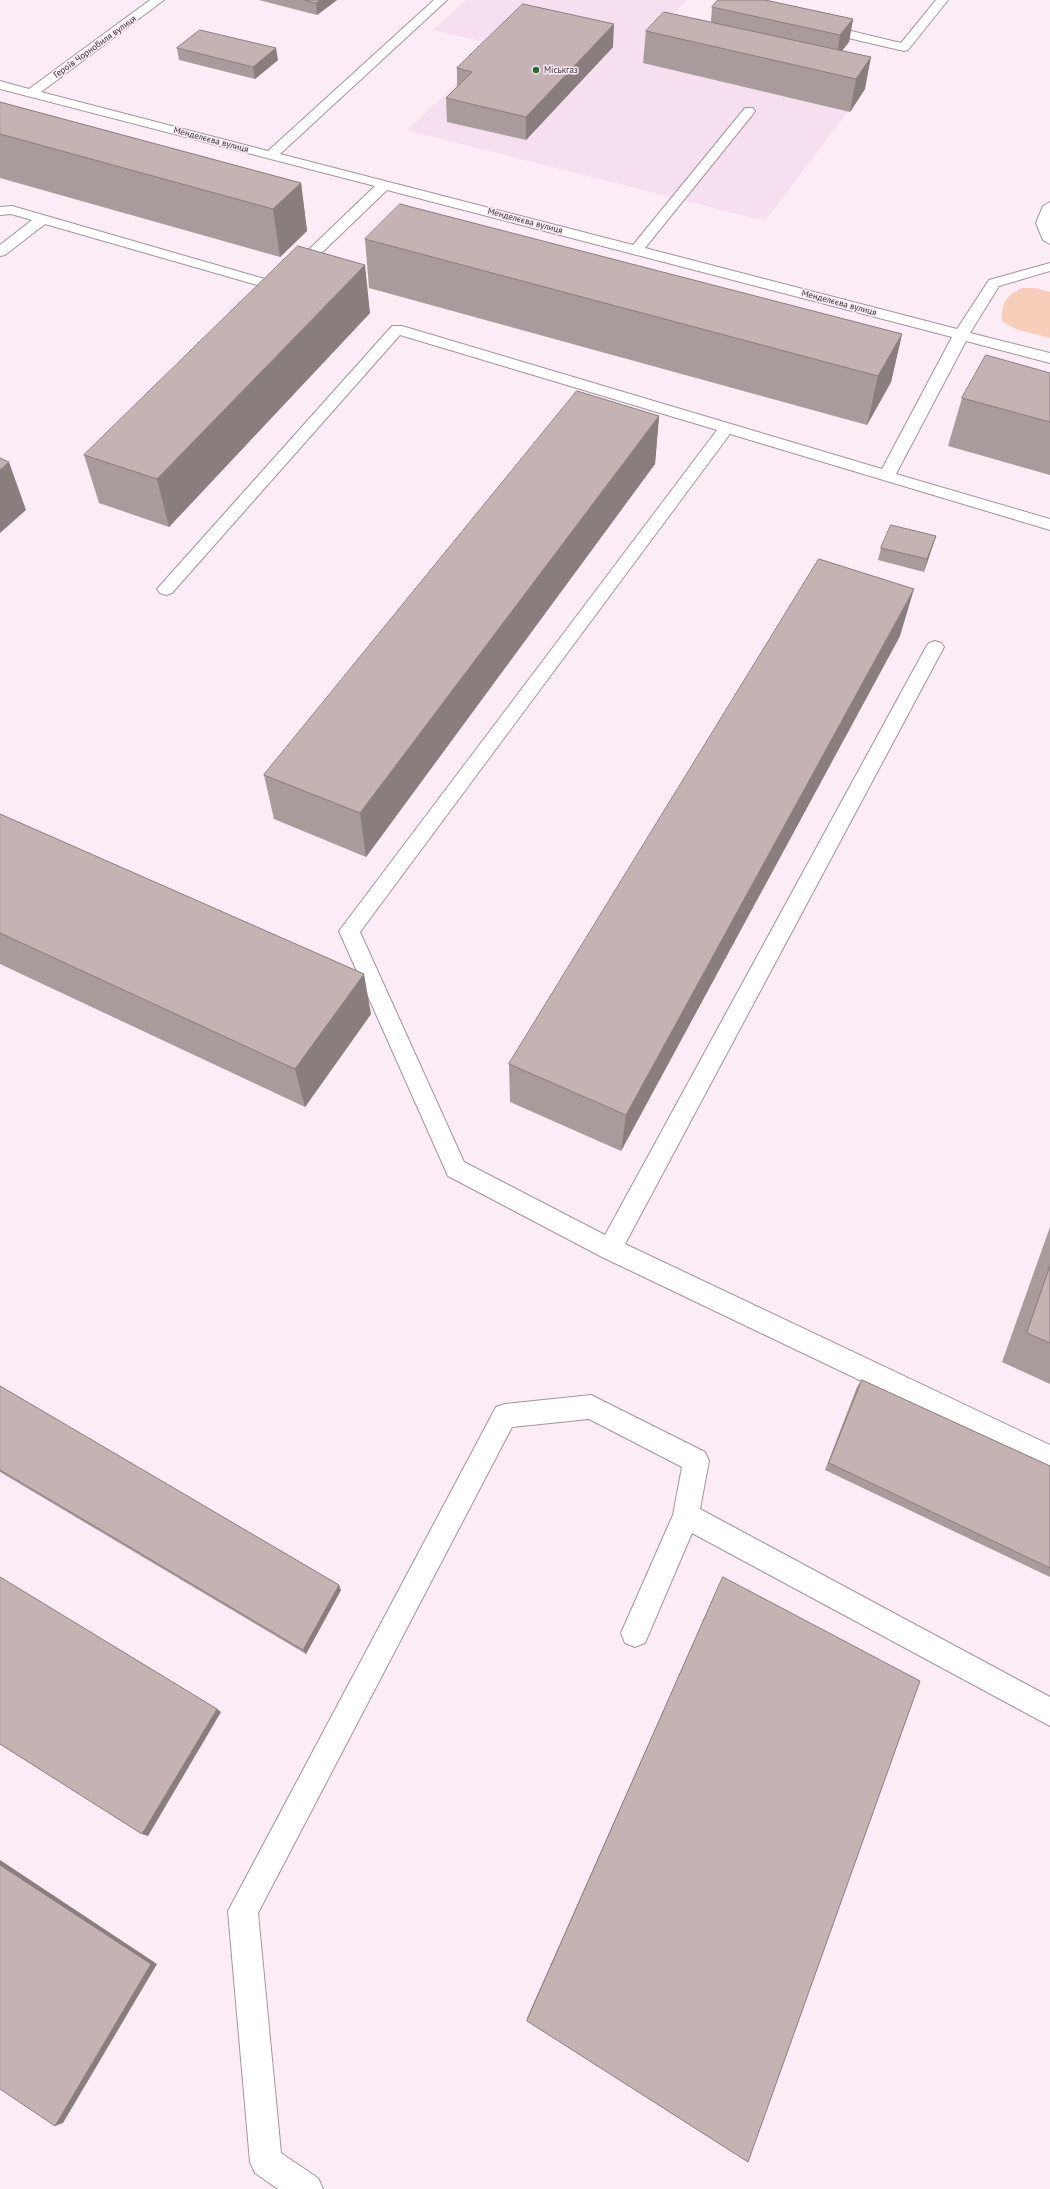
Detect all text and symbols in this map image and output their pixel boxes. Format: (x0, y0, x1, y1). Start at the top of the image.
street label: Героїв Чорнобиля вулиця (52, 13, 138, 81)
marker: Міськгаз (531, 65, 541, 75)
place label: Міськгаз (544, 65, 578, 75)
street label: Менделєєва вулиця (172, 125, 250, 155)
street label: Менделєєва вулиця (486, 206, 564, 236)
street label: Менделєєва вулиця (800, 288, 878, 318)

